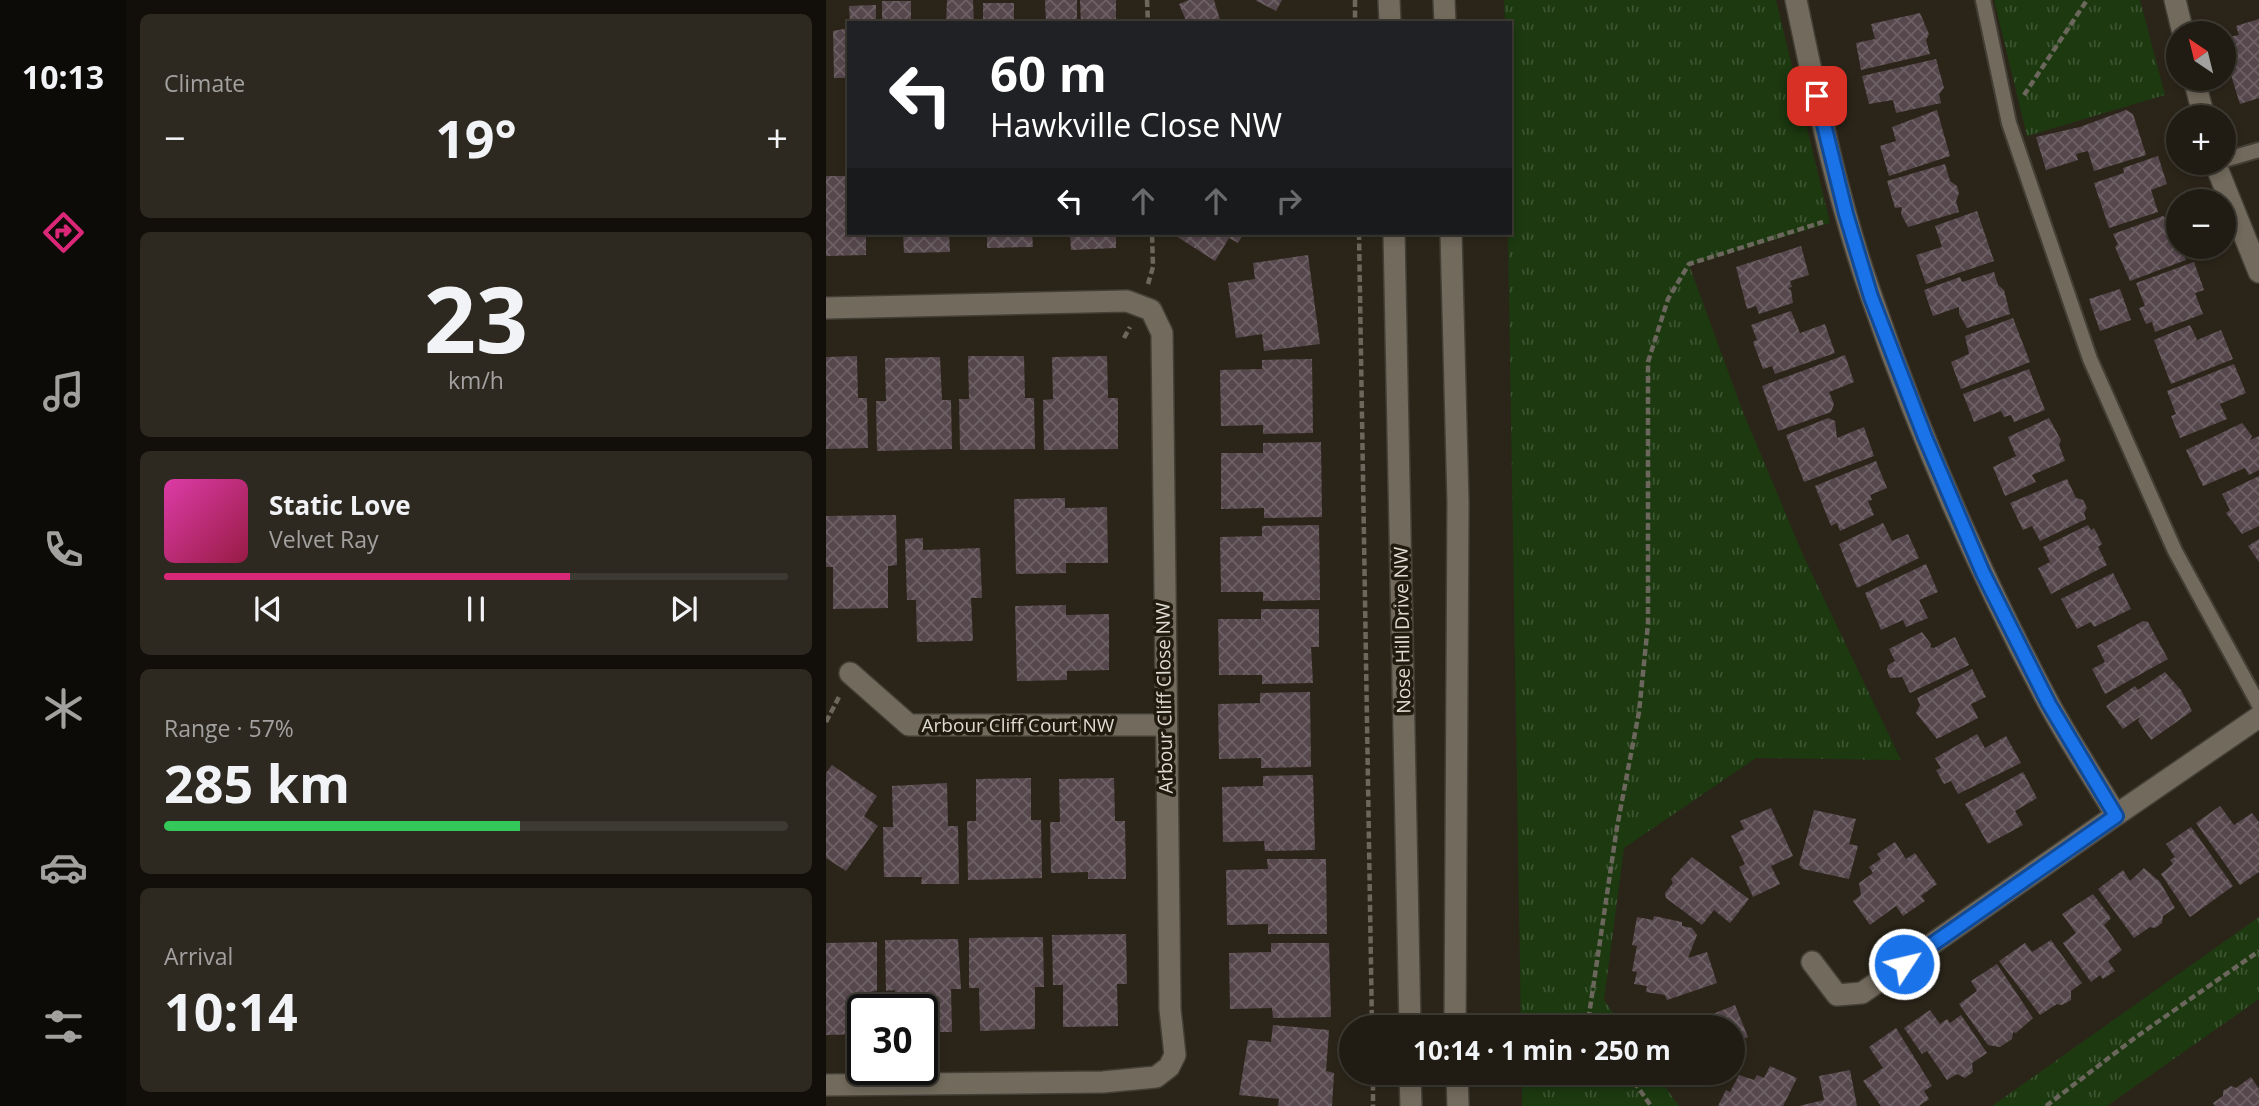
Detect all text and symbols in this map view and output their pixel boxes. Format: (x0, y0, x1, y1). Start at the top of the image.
north arrow (2166, 21, 2236, 91)
map controls (2166, 21, 2236, 259)
text: 60 m (990, 40, 1107, 106)
icon: left (875, 49, 966, 140)
text: 10:13 (22, 55, 104, 98)
pin (1787, 66, 1847, 126)
text: Climate (164, 67, 245, 99)
icon: arrive (1798, 77, 1836, 115)
text: 19° (435, 102, 517, 173)
text: Hawkville Close NW (990, 103, 1282, 146)
button: + (2166, 105, 2236, 175)
text: − (164, 111, 186, 163)
text: + (766, 111, 788, 163)
icon: left (1051, 182, 1089, 220)
icon: ahead (1124, 182, 1162, 220)
icon: ahead (1197, 182, 1235, 220)
icon: right (1270, 182, 1308, 220)
button: − (2166, 189, 2236, 259)
icon: directions (39, 208, 88, 257)
text: 23 (424, 256, 528, 380)
text: km/h (448, 364, 504, 396)
icon: music (39, 367, 88, 416)
text: Static Love (269, 487, 411, 523)
text: Velvet Ray (269, 523, 379, 555)
icon: phone (39, 525, 88, 574)
street label: Nose Hill Drive NW (1388, 546, 1416, 714)
icon: previous (249, 590, 287, 628)
icon: pause (457, 590, 495, 628)
icon: next (665, 590, 703, 628)
street label: Arbour Cliff Close NW (1149, 602, 1179, 794)
icon: climate (39, 684, 88, 733)
text: Range · 57% (164, 712, 294, 744)
street label: Arbour Cliff Court NW (922, 712, 1115, 738)
text: 285 km (164, 747, 350, 818)
icon: car (39, 843, 88, 892)
position arrow (1867, 927, 1941, 1001)
text: Arrival (164, 940, 233, 972)
text: 10:14 (164, 975, 298, 1046)
speed limit sign: 30 (847, 994, 938, 1085)
icon: filters (39, 1002, 88, 1051)
text: 10:14 · 1 min · 250 m (1413, 1032, 1671, 1068)

